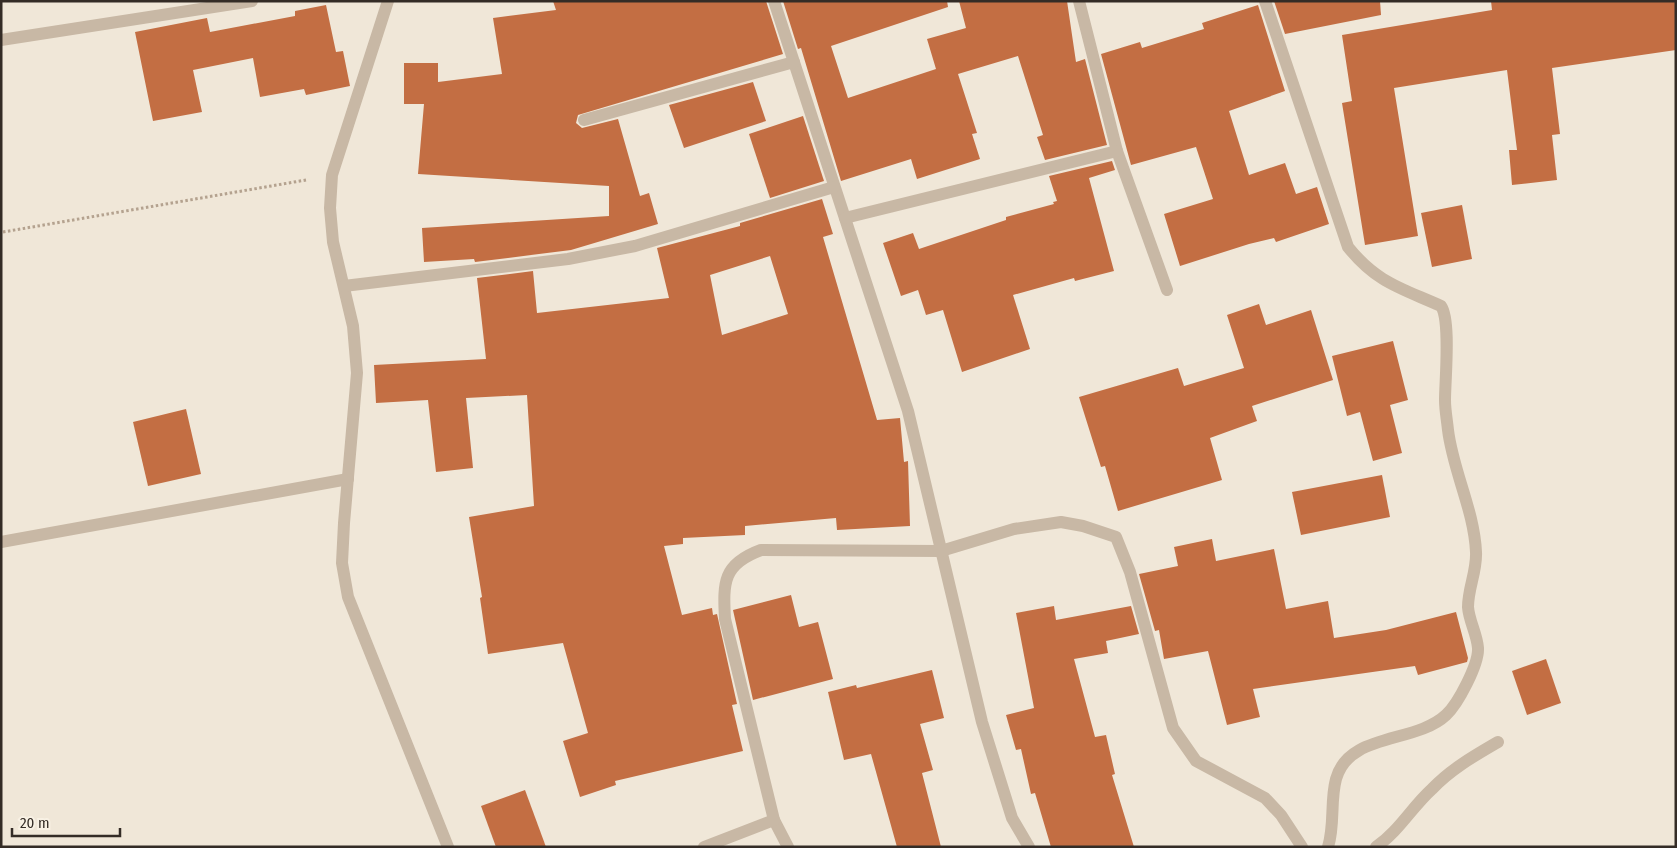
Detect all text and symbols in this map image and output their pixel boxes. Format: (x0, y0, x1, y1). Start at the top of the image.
scale bar (12, 806, 120, 838)
text: 20 m (20, 814, 50, 832)

